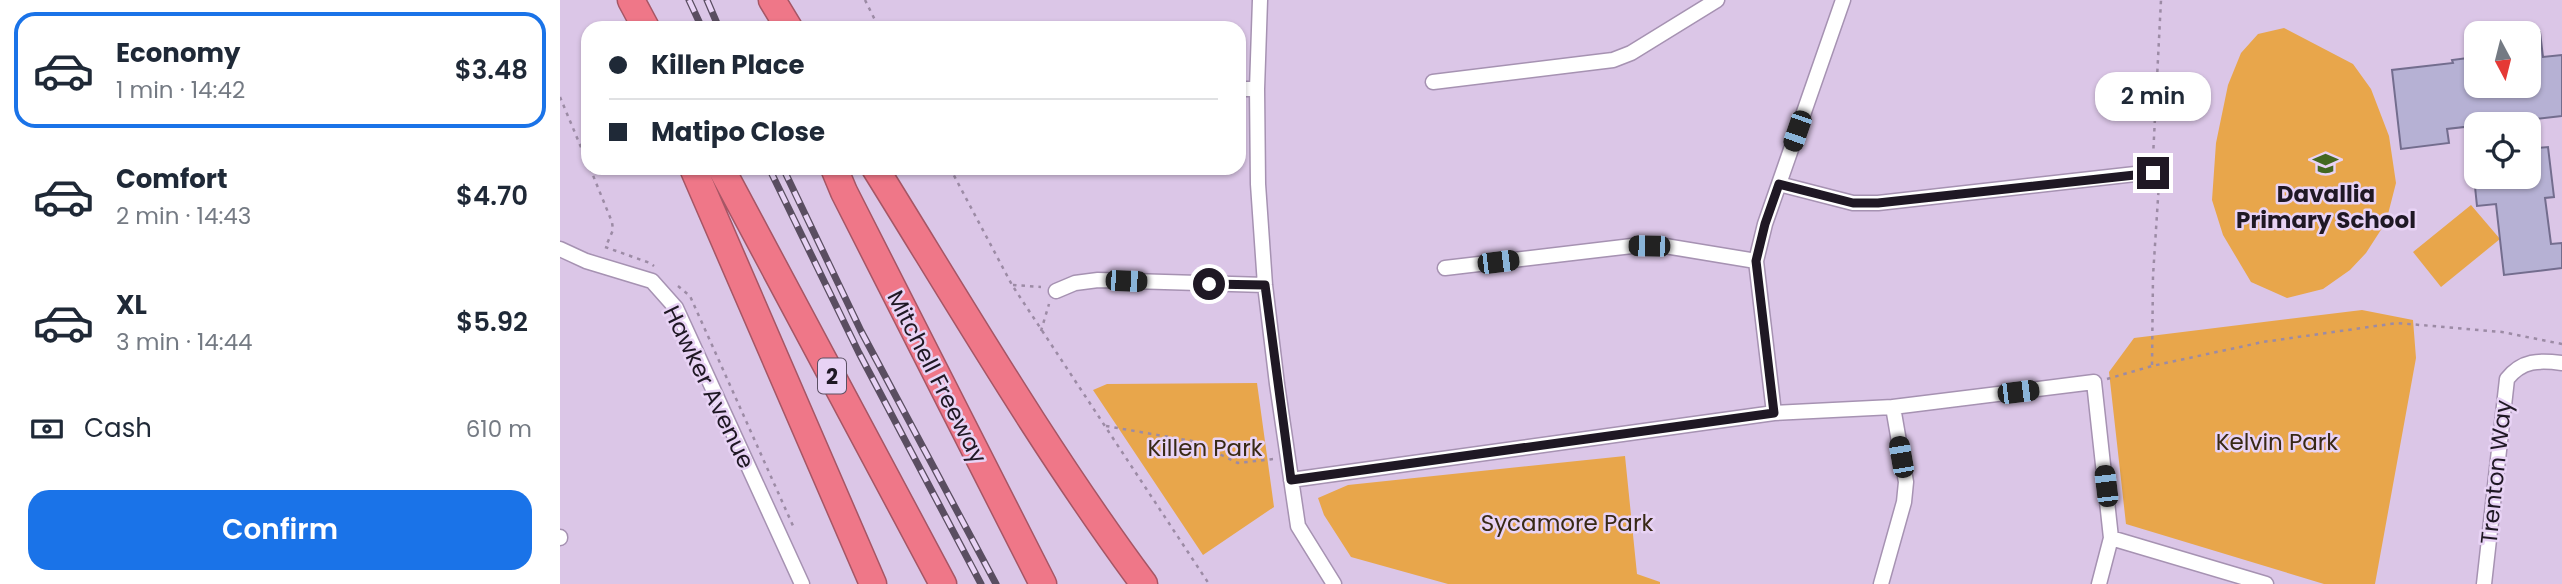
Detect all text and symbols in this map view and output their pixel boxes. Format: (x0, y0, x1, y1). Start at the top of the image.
north arrow (2464, 21, 2541, 98)
map controls (2464, 21, 2541, 189)
text: Economy (116, 35, 240, 71)
icon: car (32, 39, 95, 102)
text: Killen Place (651, 47, 804, 83)
text: $3.48 (455, 52, 528, 88)
callout: 2 min (2095, 72, 2211, 120)
text: 1 min · 14:42 (116, 74, 245, 106)
text: 2 min (2121, 80, 2185, 112)
car (1781, 108, 1814, 154)
button: locate (2464, 112, 2541, 189)
text: Matipo Close (651, 114, 825, 150)
school or university icon: Davallia Primary School (2312, 150, 2340, 178)
route end (2137, 157, 2169, 189)
text: Comfort (116, 161, 228, 197)
icon: car (32, 165, 95, 228)
text: $4.70 (456, 178, 528, 214)
place label: Davallia Primary School (2236, 178, 2416, 236)
text: 2 min · 14:43 (116, 200, 251, 232)
car (1628, 235, 1671, 257)
car (1476, 249, 1521, 275)
route start (1193, 268, 1225, 300)
car (1105, 270, 1148, 292)
street label: Mitchell Freeway (880, 285, 994, 469)
text: XL (116, 287, 147, 323)
icon: car (32, 291, 95, 354)
street label: Hawker Avenue (656, 300, 762, 474)
text: $5.92 (456, 304, 528, 340)
text: 3 min · 14:44 (116, 326, 253, 358)
road number: 2 (818, 358, 846, 394)
car (1996, 379, 2041, 405)
street label: Trenton Way (2473, 398, 2519, 546)
icon: cash (28, 410, 66, 448)
text: Cash (84, 410, 152, 446)
text: 610 m (466, 413, 532, 445)
park label: Kelvin Park (2216, 426, 2338, 458)
park label: Killen Park (1147, 432, 1263, 464)
car (1888, 434, 1915, 480)
car (2094, 464, 2119, 508)
button: Confirm (28, 490, 532, 570)
park label: Sycamore Park (1481, 507, 1653, 539)

